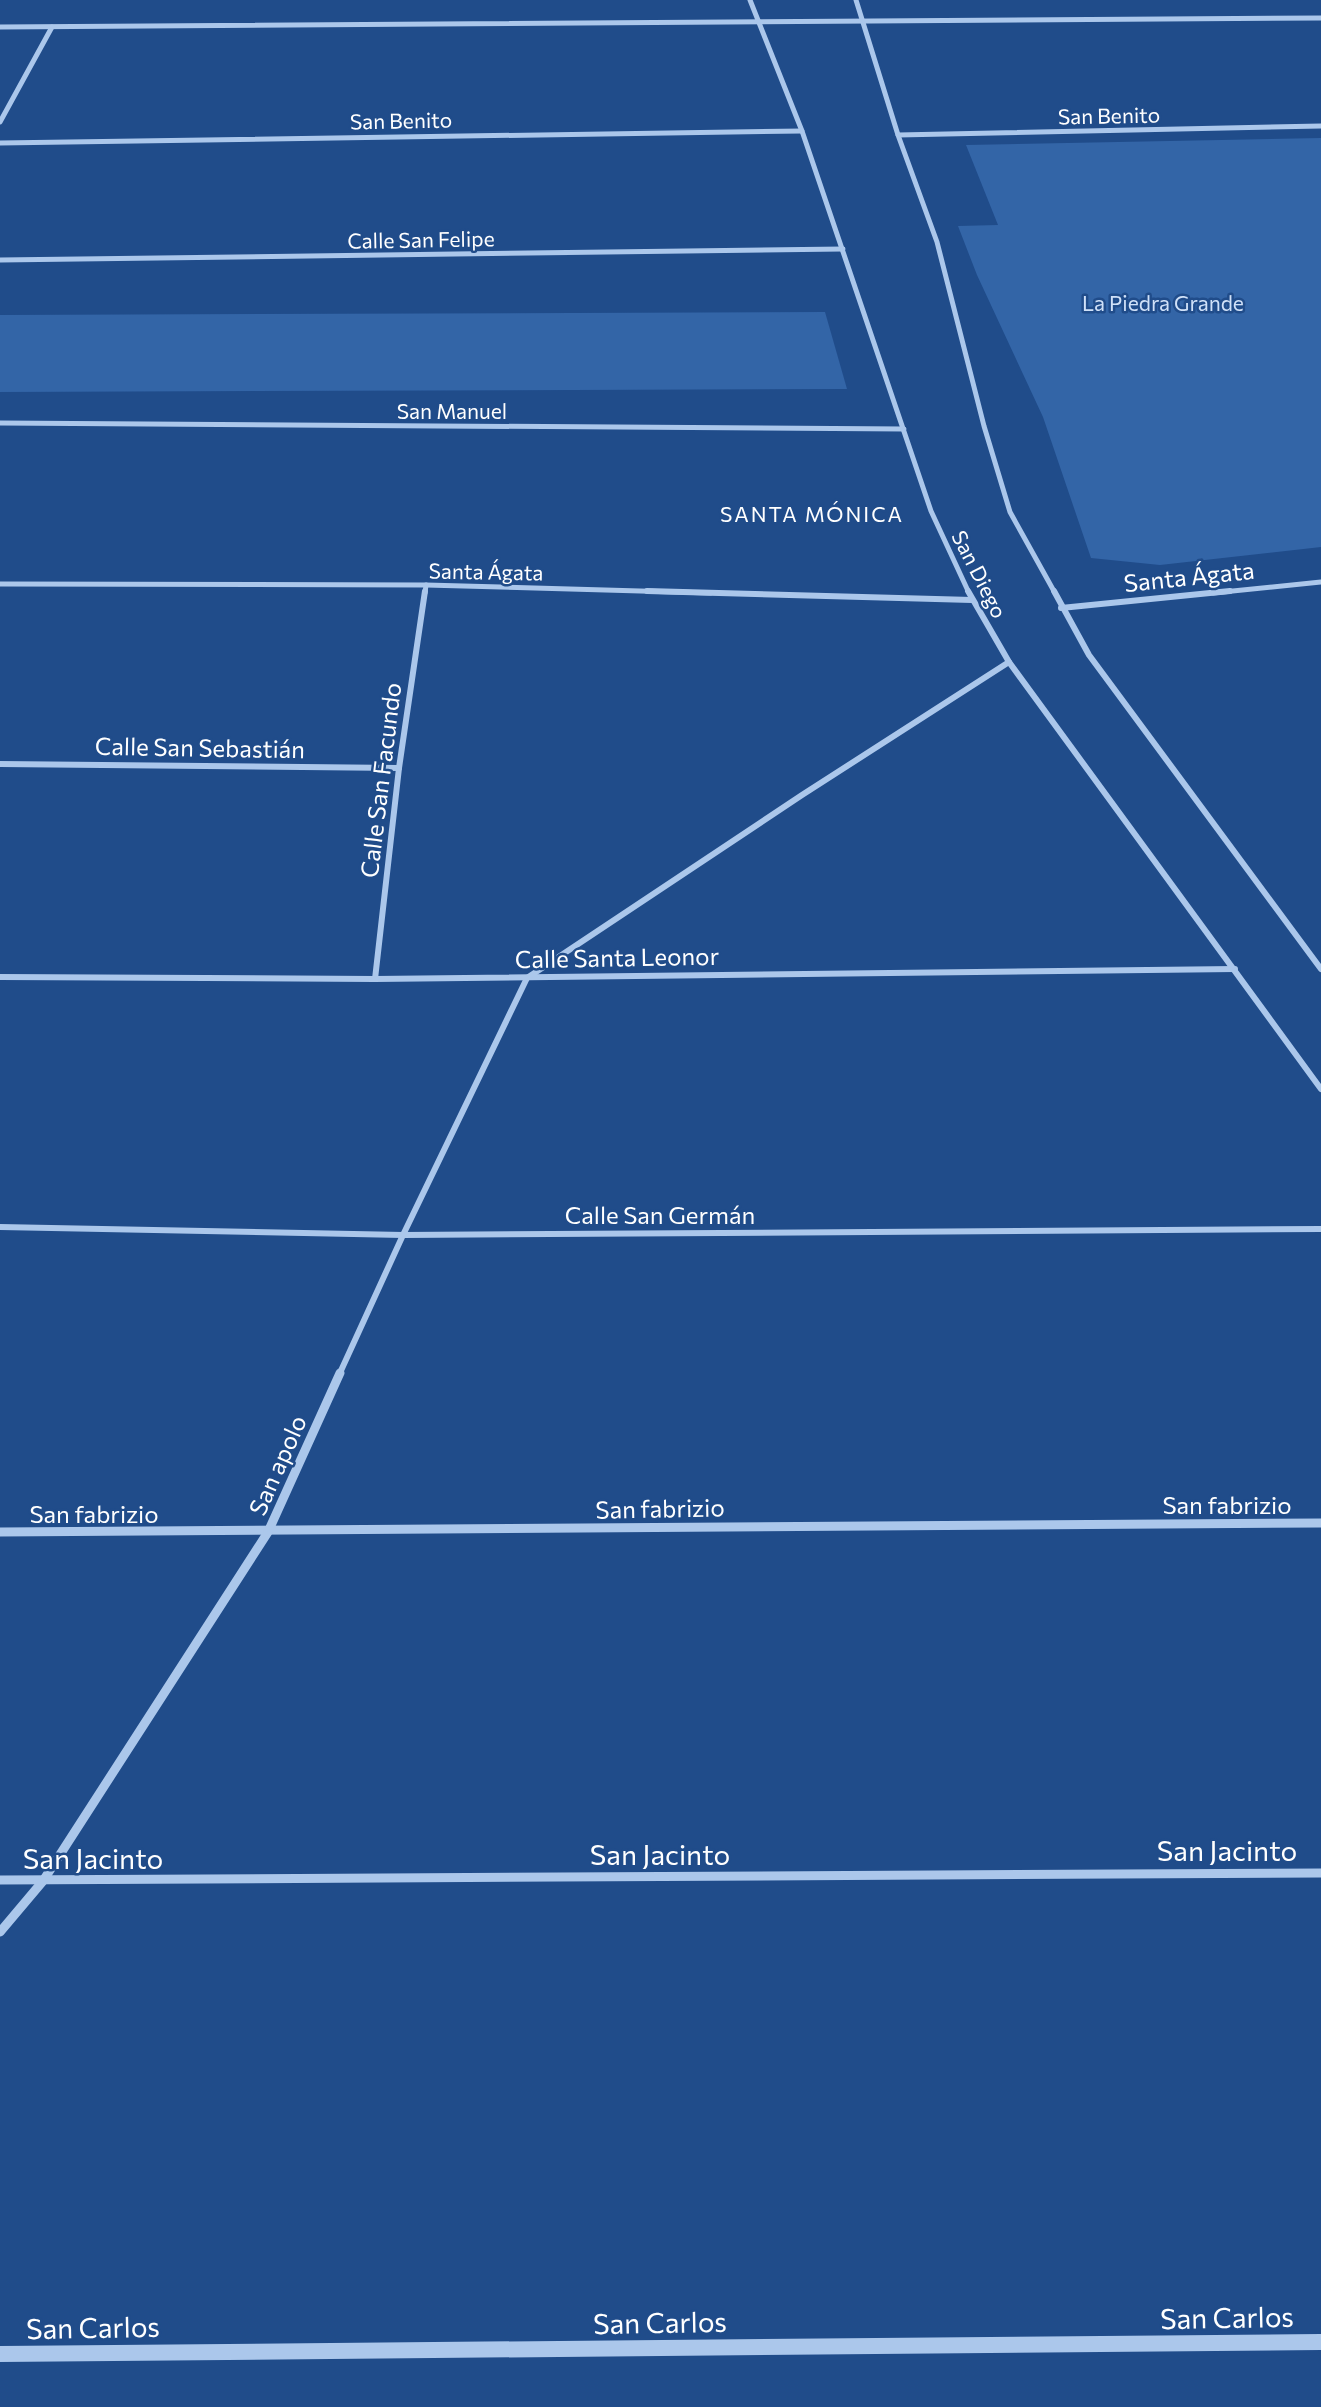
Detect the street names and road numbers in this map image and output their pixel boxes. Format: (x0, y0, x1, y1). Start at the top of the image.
street label: San Benito (1058, 102, 1160, 128)
street label: San Benito (350, 107, 452, 133)
street label: Calle San Felipe (347, 225, 495, 253)
street label: San Manuel (397, 398, 507, 423)
street label: San Diego (947, 526, 1013, 622)
street label: Santa Ágata (1122, 555, 1256, 597)
street label: Santa Ágata (428, 558, 544, 584)
street label: Calle San Facundo (354, 681, 406, 879)
street label: Calle San Sebastián (95, 731, 305, 763)
street label: Calle Santa Leonor (515, 941, 720, 973)
street label: Calle San Germán (565, 1200, 755, 1229)
street label: San apolo (242, 1410, 312, 1520)
street label: San fabrizio (1162, 1490, 1292, 1519)
street label: San fabrizio (595, 1492, 725, 1524)
street label: San fabrizio (29, 1499, 159, 1528)
street label: San Jacinto (1157, 1833, 1297, 1867)
street label: San Jacinto (590, 1837, 730, 1871)
street label: San Jacinto (23, 1841, 163, 1875)
street label: San Carlos (1160, 2299, 1294, 2335)
street label: San Carlos (593, 2304, 727, 2340)
street label: San Carlos (26, 2309, 160, 2345)

